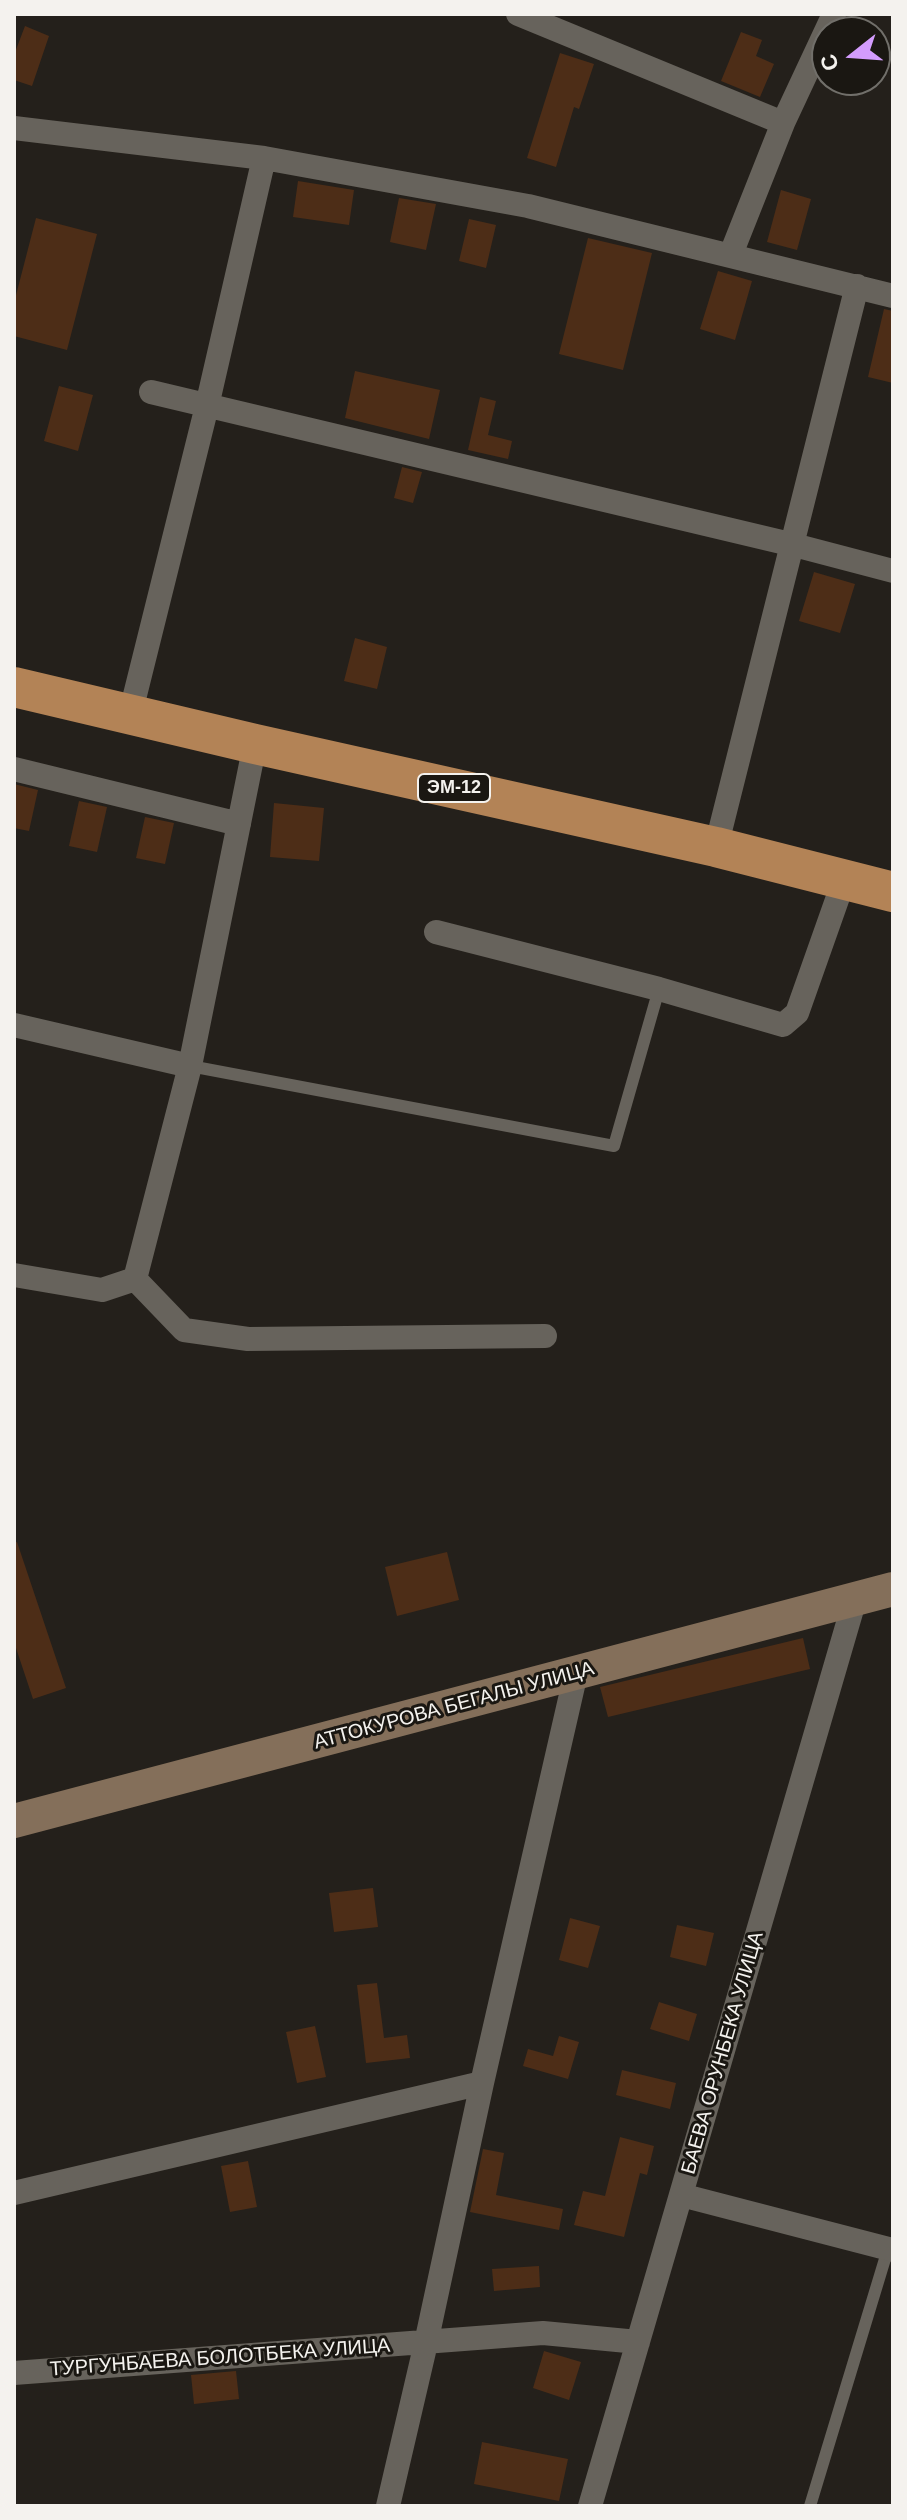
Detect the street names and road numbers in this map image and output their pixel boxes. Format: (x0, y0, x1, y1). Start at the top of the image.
road number: ЭМ-12 (418, 774, 490, 802)
street label: АТТОКУРОВА БЕГАЛЫ УЛИЦА (311, 1657, 597, 1755)
street label: БАЕВА ОРУНБЕКА УЛИЦА (677, 1929, 769, 2177)
street label: ТУРГУНБАЕВА БОЛОТБЕКА УЛИЦА (49, 2334, 391, 2382)

